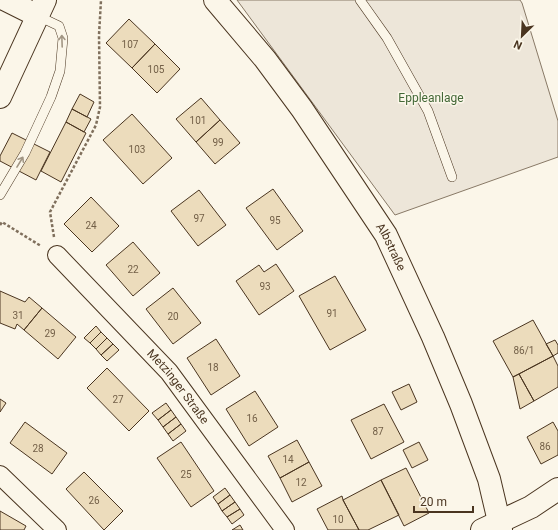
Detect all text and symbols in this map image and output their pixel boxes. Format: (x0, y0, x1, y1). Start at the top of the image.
north arrow (502, 16, 542, 56)
one-way arrow (58, 35, 66, 48)
text: N (512, 37, 524, 52)
house number: 107 (122, 39, 139, 50)
house number: 105 (148, 64, 165, 75)
park label: Eppleanlage (398, 91, 464, 105)
house number: 101 (190, 115, 206, 126)
house number: 99 (212, 137, 224, 148)
house number: 103 (129, 144, 145, 155)
one-way arrow (16, 156, 24, 168)
house number: 97 (193, 213, 205, 224)
house number: 95 (269, 215, 281, 226)
house number: 24 (85, 220, 97, 231)
street label: Albstraße (373, 221, 409, 273)
house number: 22 (127, 264, 139, 275)
house number: 93 (259, 281, 271, 292)
house number: 91 (326, 308, 338, 319)
house number: 31 (12, 310, 24, 321)
house number: 20 (167, 311, 179, 322)
house number: 29 (44, 328, 56, 339)
house number: 86/1 (514, 345, 535, 356)
street label: Metzinger Straße (144, 346, 212, 427)
house number: 18 (207, 362, 219, 373)
house number: 27 (112, 394, 124, 405)
house number: 16 (246, 413, 258, 424)
house number: 87 (372, 426, 384, 437)
house number: 86 (539, 441, 551, 452)
house number: 28 (32, 443, 44, 454)
house number: 14 (282, 454, 294, 465)
house number: 25 (180, 469, 192, 480)
house number: 12 (295, 477, 307, 488)
scale bar (414, 488, 473, 514)
house number: 26 (88, 495, 100, 506)
text: 20 m (420, 495, 447, 509)
house number: 10 (332, 514, 344, 525)

